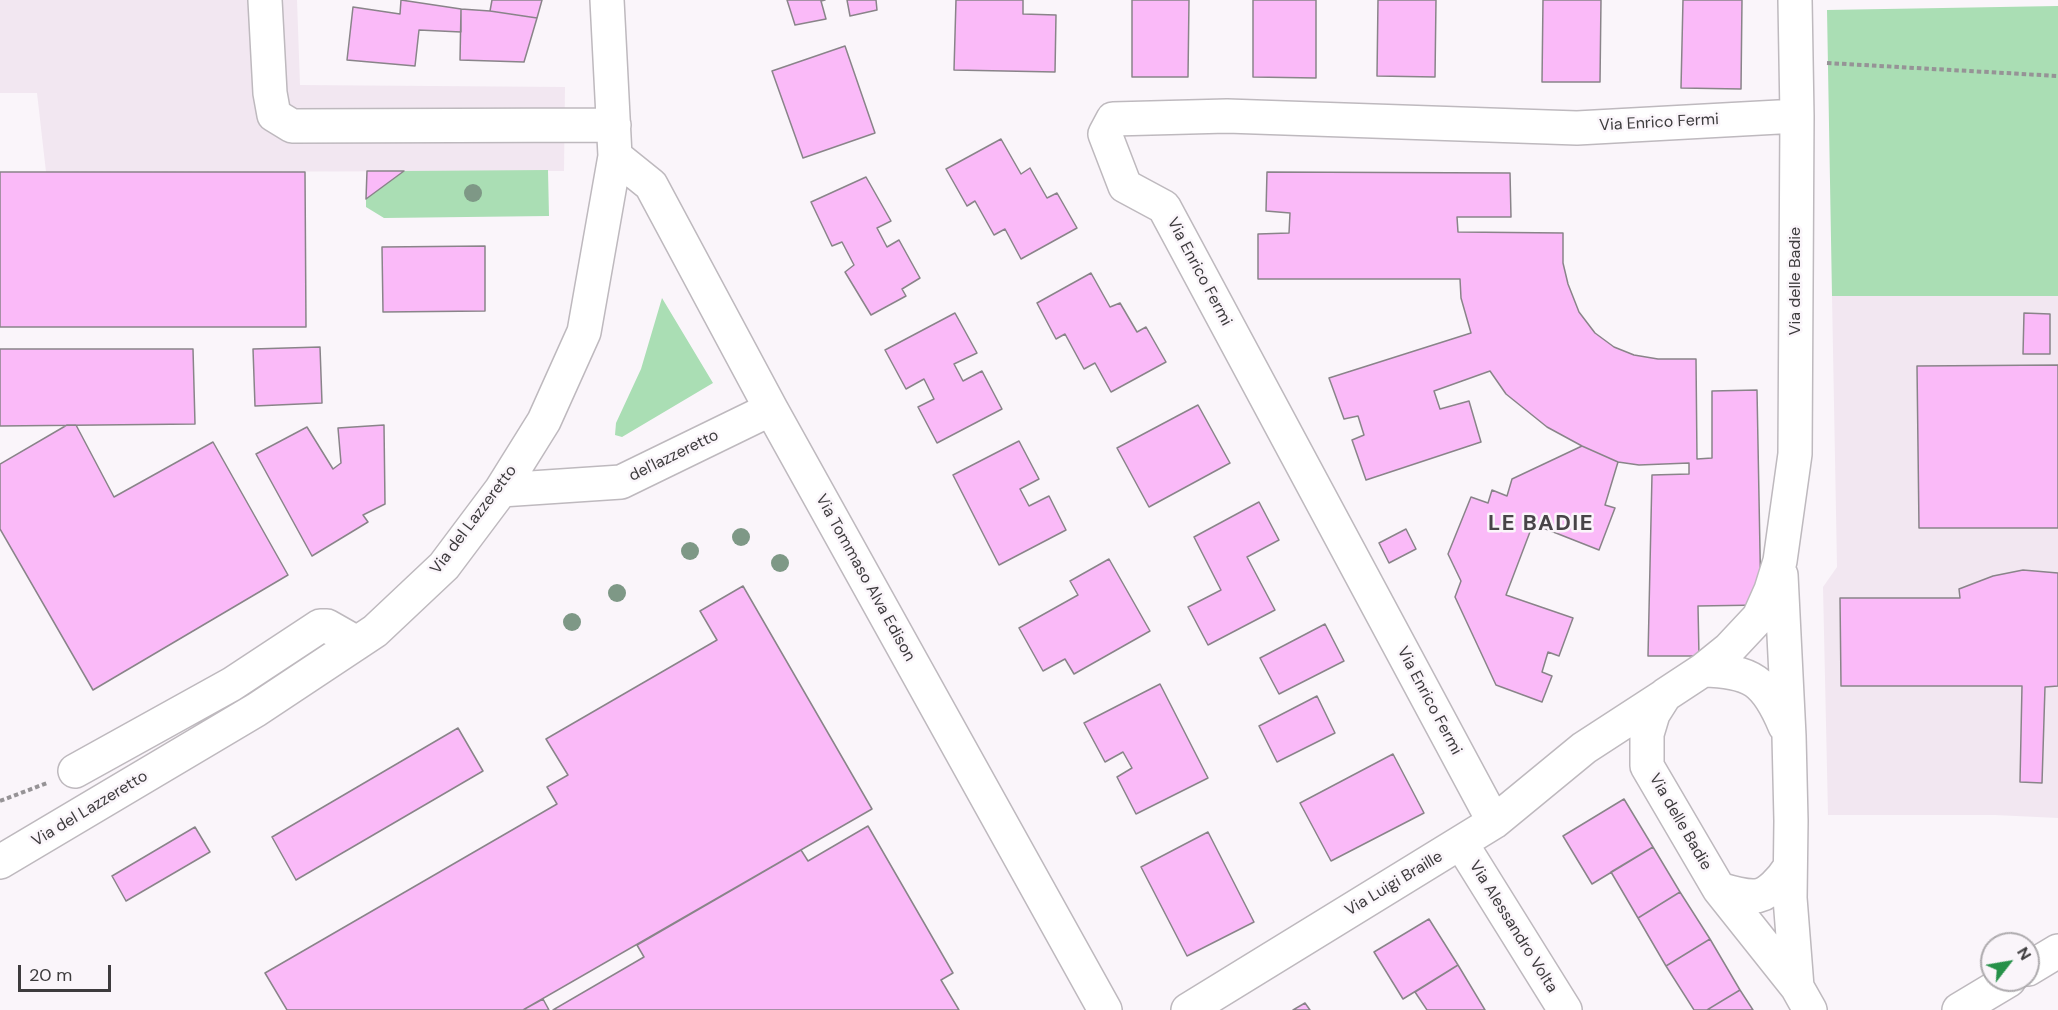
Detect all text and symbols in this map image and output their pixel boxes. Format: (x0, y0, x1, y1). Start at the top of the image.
street label: Via Enrico Fermi (1599, 110, 1719, 136)
street label: Via Enrico Fermi (1162, 215, 1236, 329)
street label: Via delle Badie (1786, 227, 1806, 335)
street label: del'lazzeretto (626, 426, 722, 486)
street label: Via del Lazzeretto (427, 462, 521, 578)
street label: Via Tommaso Alva Edison (811, 491, 919, 665)
district label: LE BADIE (1488, 511, 1594, 537)
street label: Via Enrico Fermi (1392, 644, 1466, 758)
street label: Via del Lazzeretto (29, 767, 151, 851)
street label: Via delle Badie (1645, 770, 1715, 874)
street label: Via Luigi Braille (1342, 847, 1446, 921)
street label: Via Alessandro Volta (1465, 858, 1561, 996)
north arrow (1980, 932, 2040, 992)
text: N (2012, 943, 2036, 964)
scale bar (21, 953, 114, 991)
text: 20 m (29, 963, 72, 987)

